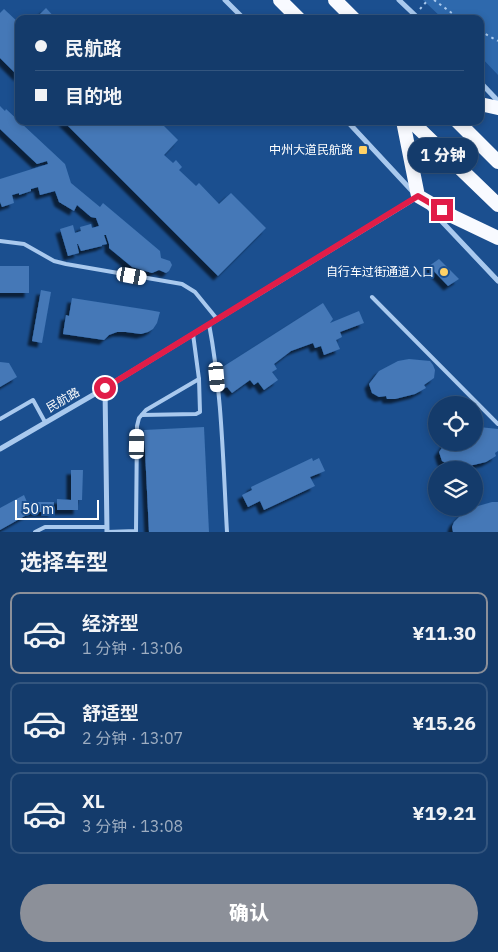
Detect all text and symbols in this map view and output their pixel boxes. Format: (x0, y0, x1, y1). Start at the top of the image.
text: 民航路 (65, 36, 122, 60)
text: 目的地 (65, 84, 122, 108)
callout: 1 分钟 (407, 138, 477, 172)
place label: 中州大道民航路 (269, 142, 353, 157)
marker: 中州大道民航路 (357, 144, 369, 156)
text: 1 分钟 (420, 145, 466, 165)
route end (431, 199, 453, 221)
place label: 自行车过街通道入口 (326, 264, 434, 279)
car (115, 266, 148, 286)
marker: 自行车过街通道入口 (438, 266, 450, 278)
car (208, 361, 225, 393)
route start (94, 377, 116, 399)
street label: 民航路 (43, 384, 82, 415)
map controls (428, 396, 483, 516)
button: locate (428, 396, 483, 451)
car (129, 429, 144, 459)
button: layers (428, 461, 483, 516)
scale bar (15, 497, 99, 520)
text: 50 m (22, 500, 54, 518)
text: 选择车型 (20, 547, 108, 576)
icon: car (22, 611, 67, 656)
text: 经济型 (82, 611, 139, 635)
text: ¥11.30 (412, 621, 476, 645)
text: 1 分钟 · 13:06 (82, 638, 183, 658)
icon: car (22, 701, 67, 746)
text: 舒适型 (82, 701, 139, 725)
text: ¥15.26 (412, 711, 476, 735)
text: 2 分钟 · 13:07 (82, 728, 183, 748)
text: XL (82, 789, 105, 813)
icon: car (22, 791, 67, 836)
text: ¥19.21 (412, 801, 476, 825)
text: 3 分钟 · 13:08 (82, 816, 183, 836)
button: 确认 (20, 884, 478, 942)

